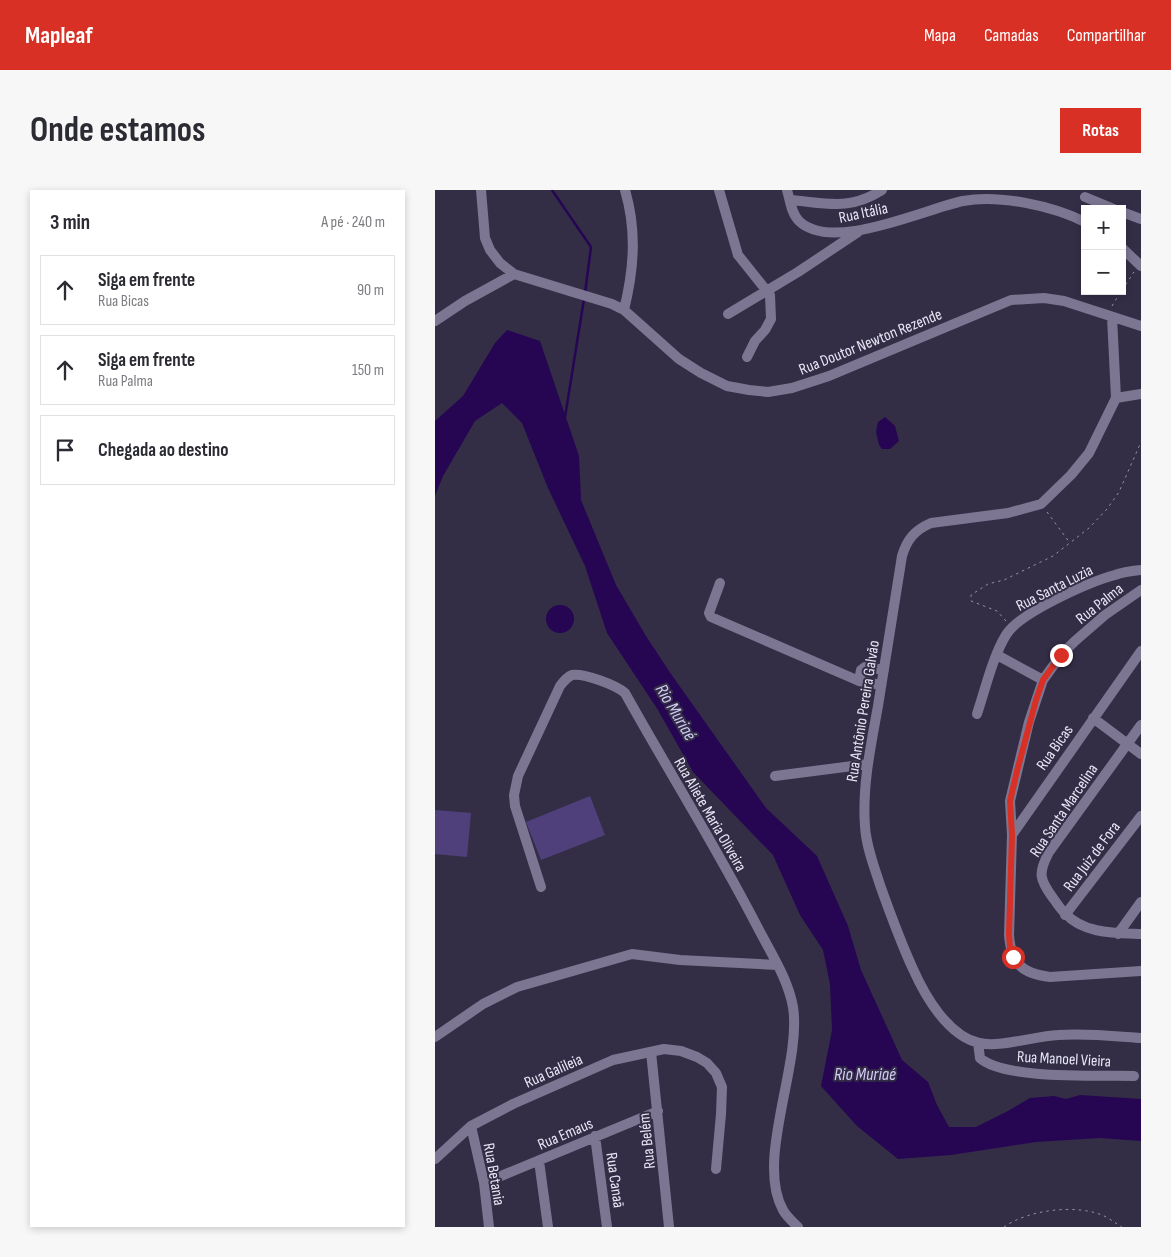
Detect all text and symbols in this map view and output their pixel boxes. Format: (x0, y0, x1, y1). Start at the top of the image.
text: Mapleaf (25, 21, 93, 50)
text: Mapa (924, 25, 956, 46)
text: Camadas (984, 25, 1039, 46)
text: Compartilhar (1067, 25, 1146, 46)
button: Rotas (1060, 108, 1141, 153)
text: Onde estamos (30, 109, 206, 152)
street label: Rua Itália (837, 199, 889, 228)
map controls (1081, 205, 1126, 295)
button: + (1081, 205, 1126, 250)
text: 3 min (50, 210, 90, 235)
text: A pé · 240 m (321, 213, 385, 232)
button: − (1081, 250, 1126, 295)
text: Siga em frente (98, 269, 195, 292)
icon: ahead (51, 276, 79, 304)
text: 90 m (357, 281, 384, 300)
text: Rua Bicas (98, 292, 149, 311)
street label: Rua Doutor Newton Rezende (796, 305, 945, 380)
text: Siga em frente (98, 349, 195, 372)
icon: ahead (51, 356, 79, 384)
text: 150 m (352, 361, 384, 380)
text: Rua Palma (98, 372, 153, 391)
icon: arrive (51, 436, 79, 464)
text: Chegada ao destino (98, 439, 228, 462)
street label: Rua Santa Luzia (1013, 561, 1096, 616)
street label: Rua Palma (1072, 580, 1127, 629)
street label: Rua Antônio Pereira Galvão (843, 639, 884, 783)
route end (1050, 644, 1073, 667)
water label: Rio Muriaé (651, 680, 701, 744)
street label: Rua Bicas (1033, 721, 1078, 774)
street label: Rua Aliete Maria Oliveira (669, 754, 750, 875)
street label: Rua Santa Marcelina (1026, 761, 1102, 861)
street label: Rua Juiz de Fora (1060, 818, 1125, 896)
route start (1002, 946, 1025, 969)
street label: Rua Manoel Vieira (1017, 1048, 1111, 1071)
street label: Rua Galileia (522, 1050, 586, 1093)
water label: Rio Muriaé (834, 1064, 896, 1085)
street label: Rua Belém (635, 1112, 660, 1170)
street label: Rua Emaus (535, 1114, 596, 1155)
street label: Rua Betania (479, 1141, 508, 1207)
street label: Rua Canaã (601, 1151, 628, 1209)

